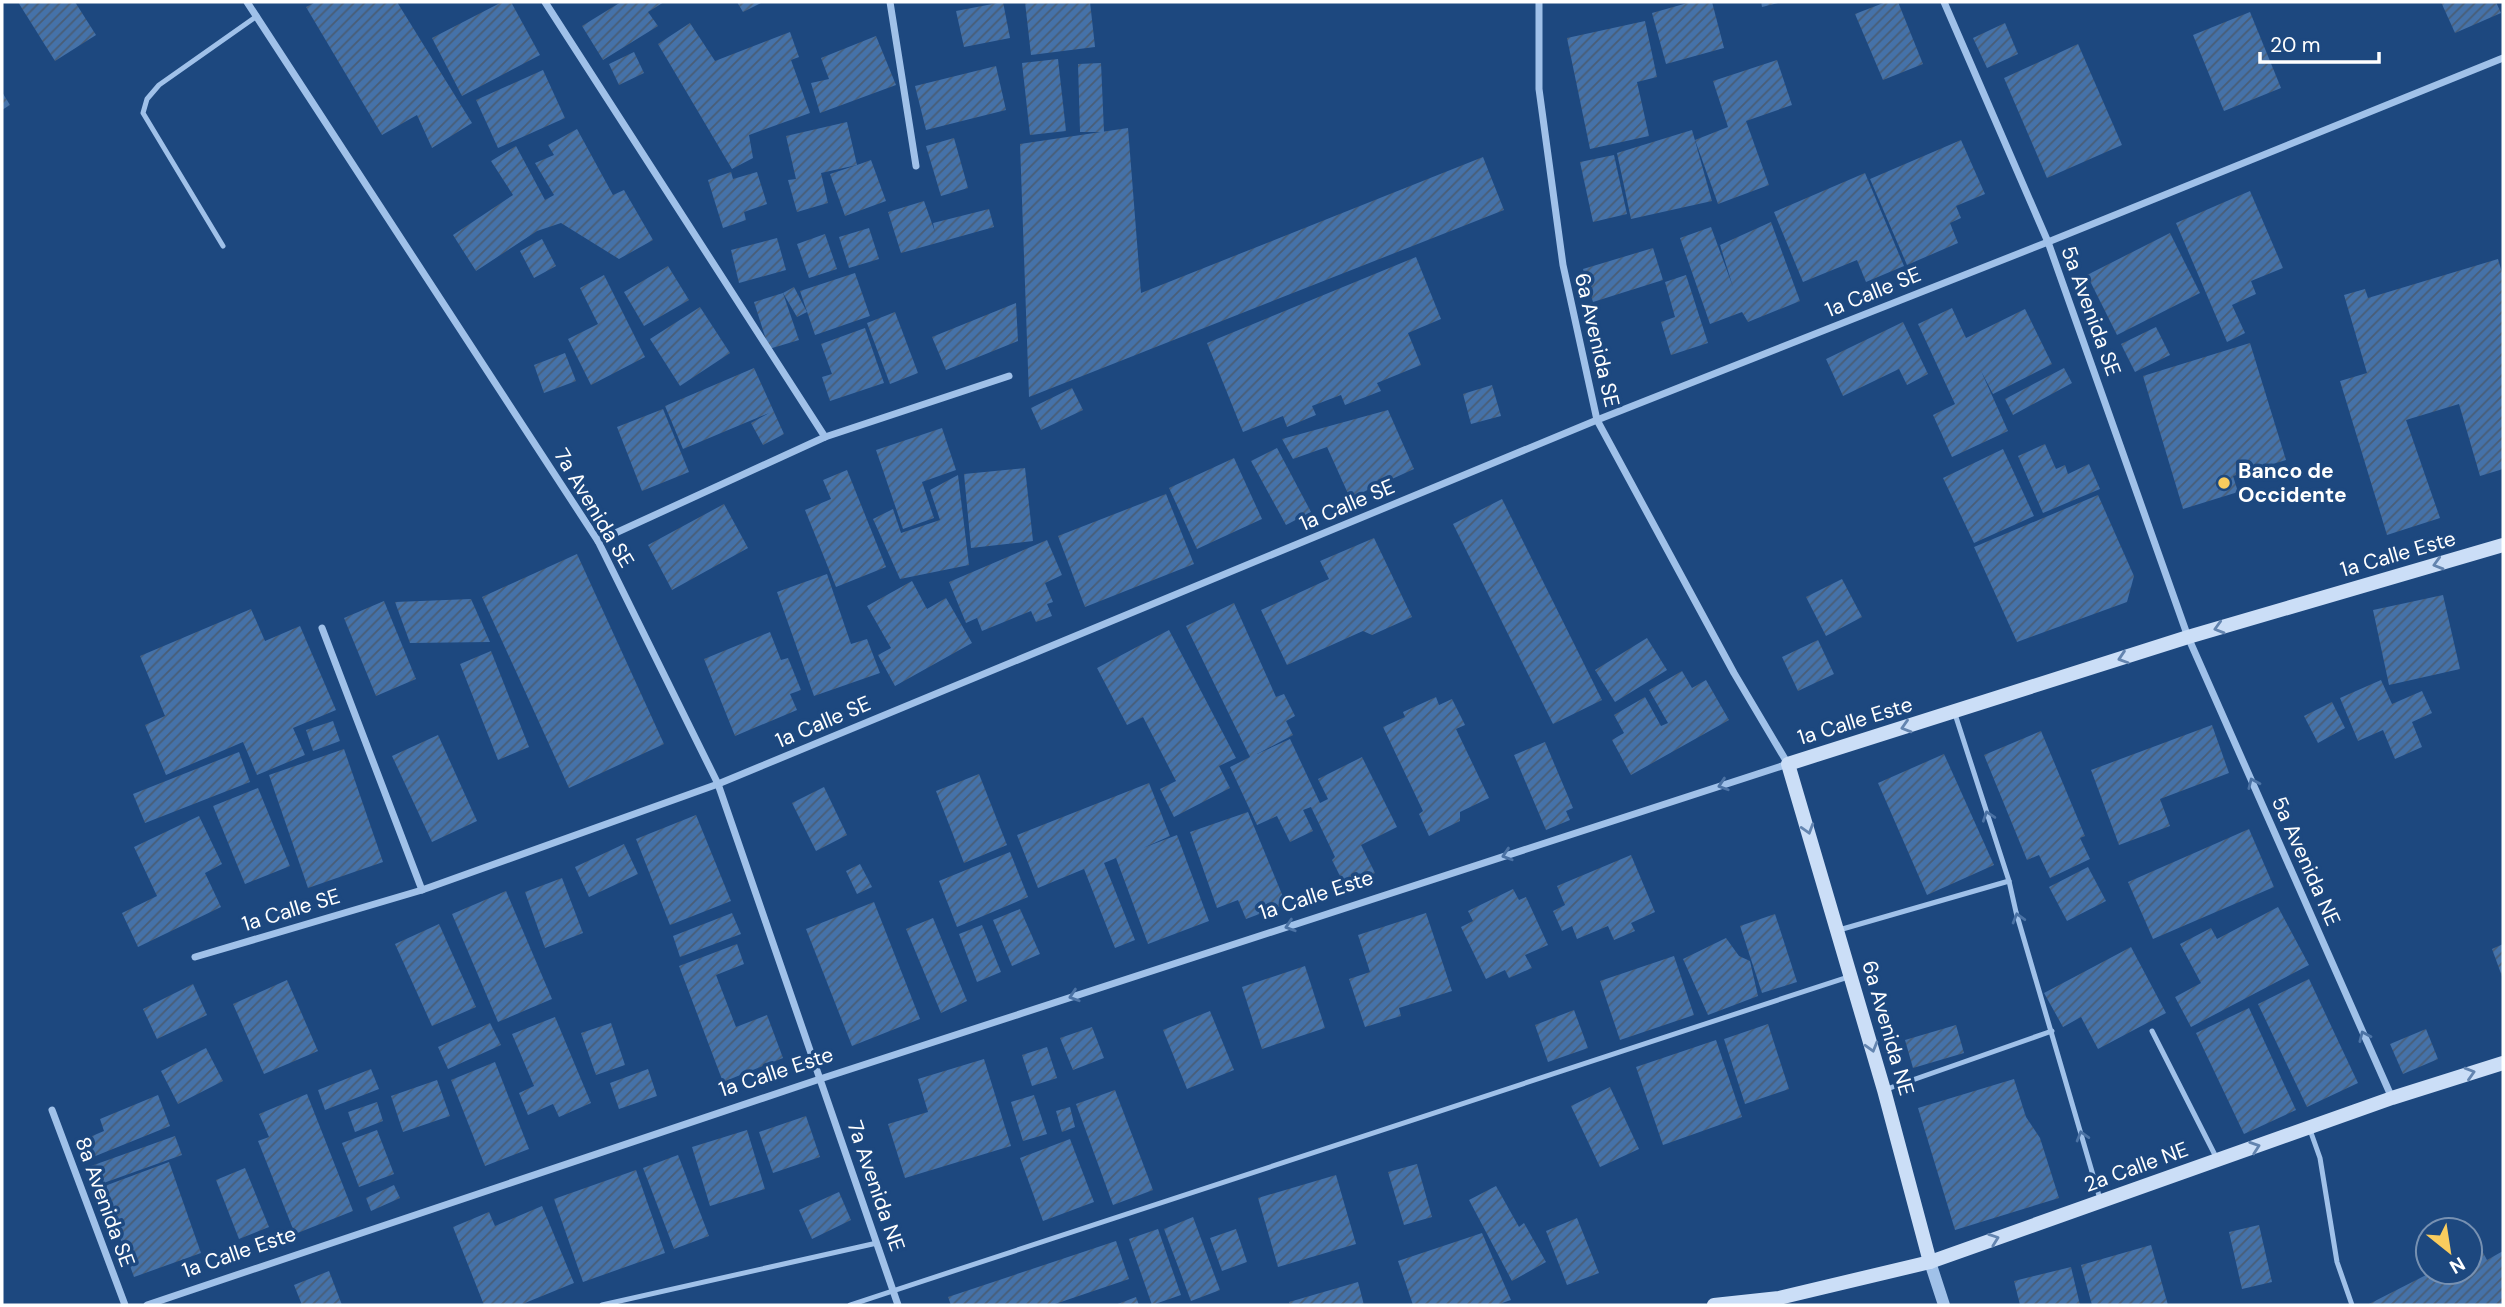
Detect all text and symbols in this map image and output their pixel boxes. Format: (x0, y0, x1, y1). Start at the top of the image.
scale bar (2260, 21, 2379, 65)
text: 20 m (2270, 31, 2321, 59)
street label: 5a Avenida SE (2055, 242, 2127, 380)
street label: 1a Calle SE (1821, 260, 1925, 324)
street label: 6a Avenida SE (1568, 270, 1626, 410)
street label: 7a Avenida SE (547, 443, 641, 573)
place label: Banco de Occidente (2238, 457, 2347, 509)
street label: 1a Calle SE (1295, 472, 1399, 538)
marker: Banco de Occidente (2216, 475, 2232, 491)
street label: 1a Calle Este (2337, 524, 2459, 584)
one-way arrow (2432, 556, 2444, 571)
one-way arrow (2214, 620, 2226, 635)
one-way arrow (2118, 650, 2130, 664)
street label: 1a Calle SE (771, 689, 875, 755)
street label: 1a Calle Este (1794, 690, 1916, 752)
one-way arrow (1901, 718, 1913, 733)
one-way arrow (1717, 777, 1729, 791)
one-way arrow (2247, 778, 2261, 790)
street label: 5a Avenida NE (2265, 792, 2347, 930)
one-way arrow (1982, 810, 1996, 822)
one-way arrow (1799, 823, 1814, 835)
one-way arrow (1501, 847, 1513, 862)
street label: 1a Calle Este (1255, 863, 1377, 927)
street label: 1a Calle SE (239, 882, 343, 938)
one-way arrow (2012, 912, 2026, 924)
one-way arrow (1285, 918, 1297, 932)
street label: 6a Avenida NE (1855, 957, 1921, 1099)
one-way arrow (1068, 988, 1080, 1003)
one-way arrow (2358, 1030, 2372, 1043)
street label: 1a Calle Este (715, 1040, 837, 1104)
one-way arrow (1863, 1041, 1878, 1053)
one-way arrow (2464, 1067, 2476, 1082)
street label: 7a Avenida NE (841, 1117, 911, 1255)
one-way arrow (2076, 1130, 2091, 1142)
street label: 8a Avenida SE (69, 1133, 141, 1271)
street label: 2a Calle NE (2080, 1135, 2192, 1199)
one-way arrow (2248, 1141, 2260, 1155)
north arrow (2414, 1216, 2484, 1286)
street label: 1a Calle Este (178, 1219, 300, 1285)
one-way arrow (1988, 1234, 2000, 1248)
text: N (2445, 1251, 2470, 1280)

